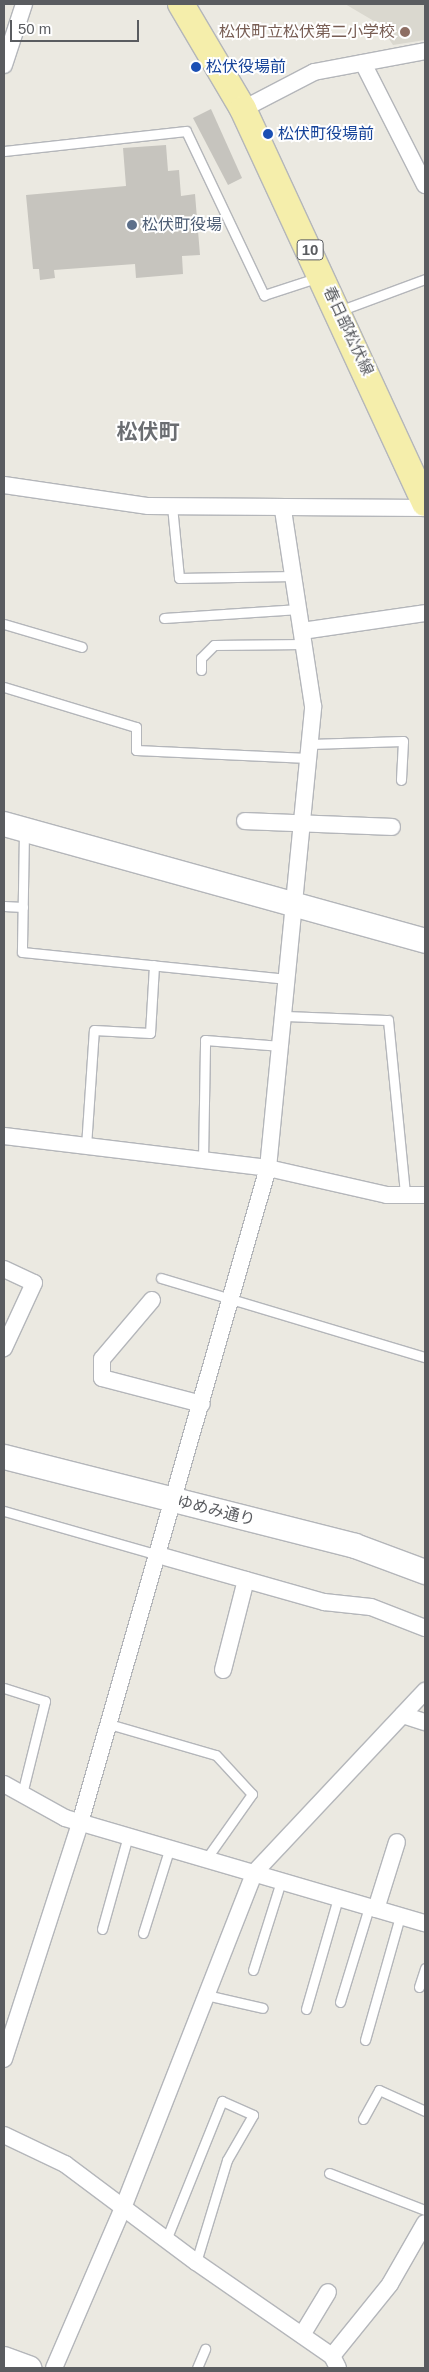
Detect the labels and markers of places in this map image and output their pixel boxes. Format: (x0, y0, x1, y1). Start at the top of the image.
place label: 松伏町立松伏第二小学校 (219, 22, 395, 42)
marker: 松伏町立松伏第二小学校 (399, 26, 411, 38)
place label: 松伏役場前 (206, 57, 286, 77)
marker: 松伏役場前 (190, 61, 202, 73)
place label: 松伏町役場前 (278, 124, 374, 144)
marker: 松伏町役場前 (262, 128, 274, 140)
place label: 松伏町役場 (142, 215, 222, 235)
marker: 松伏町役場 (126, 219, 138, 231)

